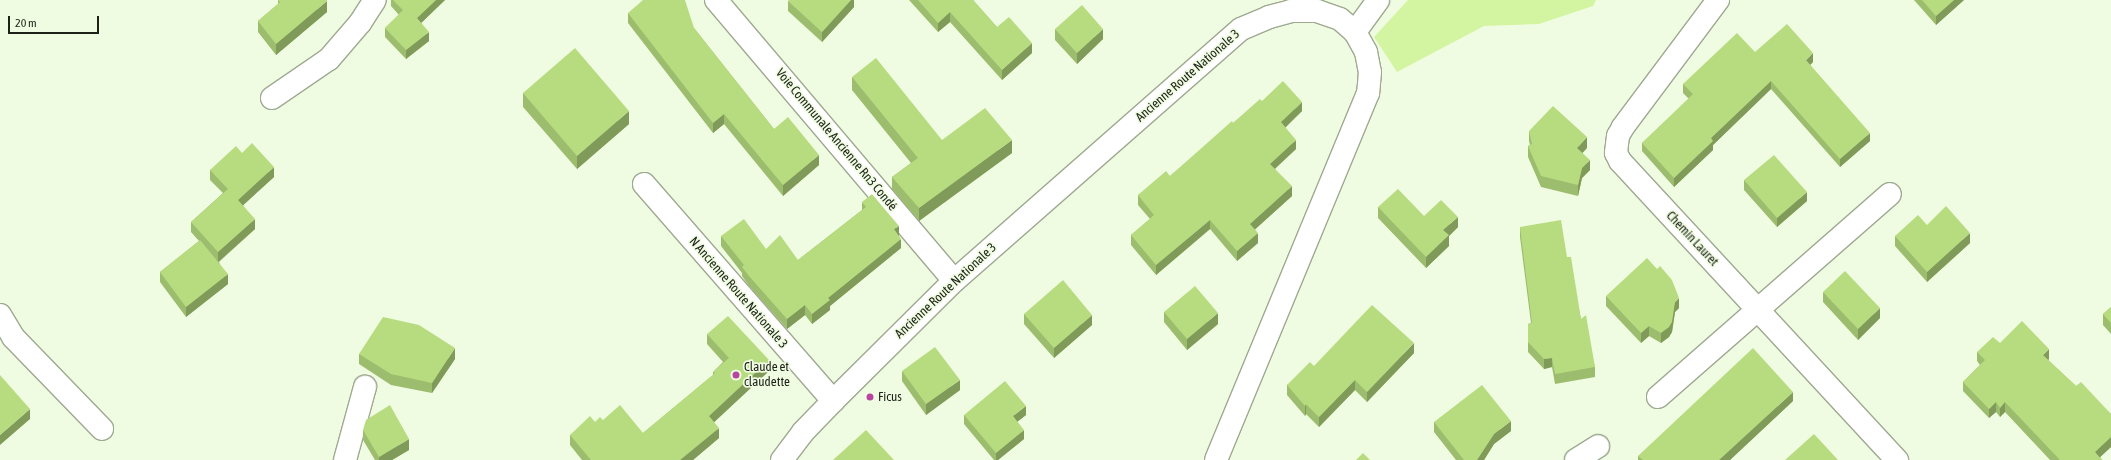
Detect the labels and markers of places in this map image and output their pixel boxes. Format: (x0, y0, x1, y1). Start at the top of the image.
place label: Claude et claudette (744, 360, 790, 391)
marker: Claude et claudette (731, 370, 741, 380)
place label: Ficus (878, 389, 902, 405)
marker: Ficus (865, 392, 875, 402)

